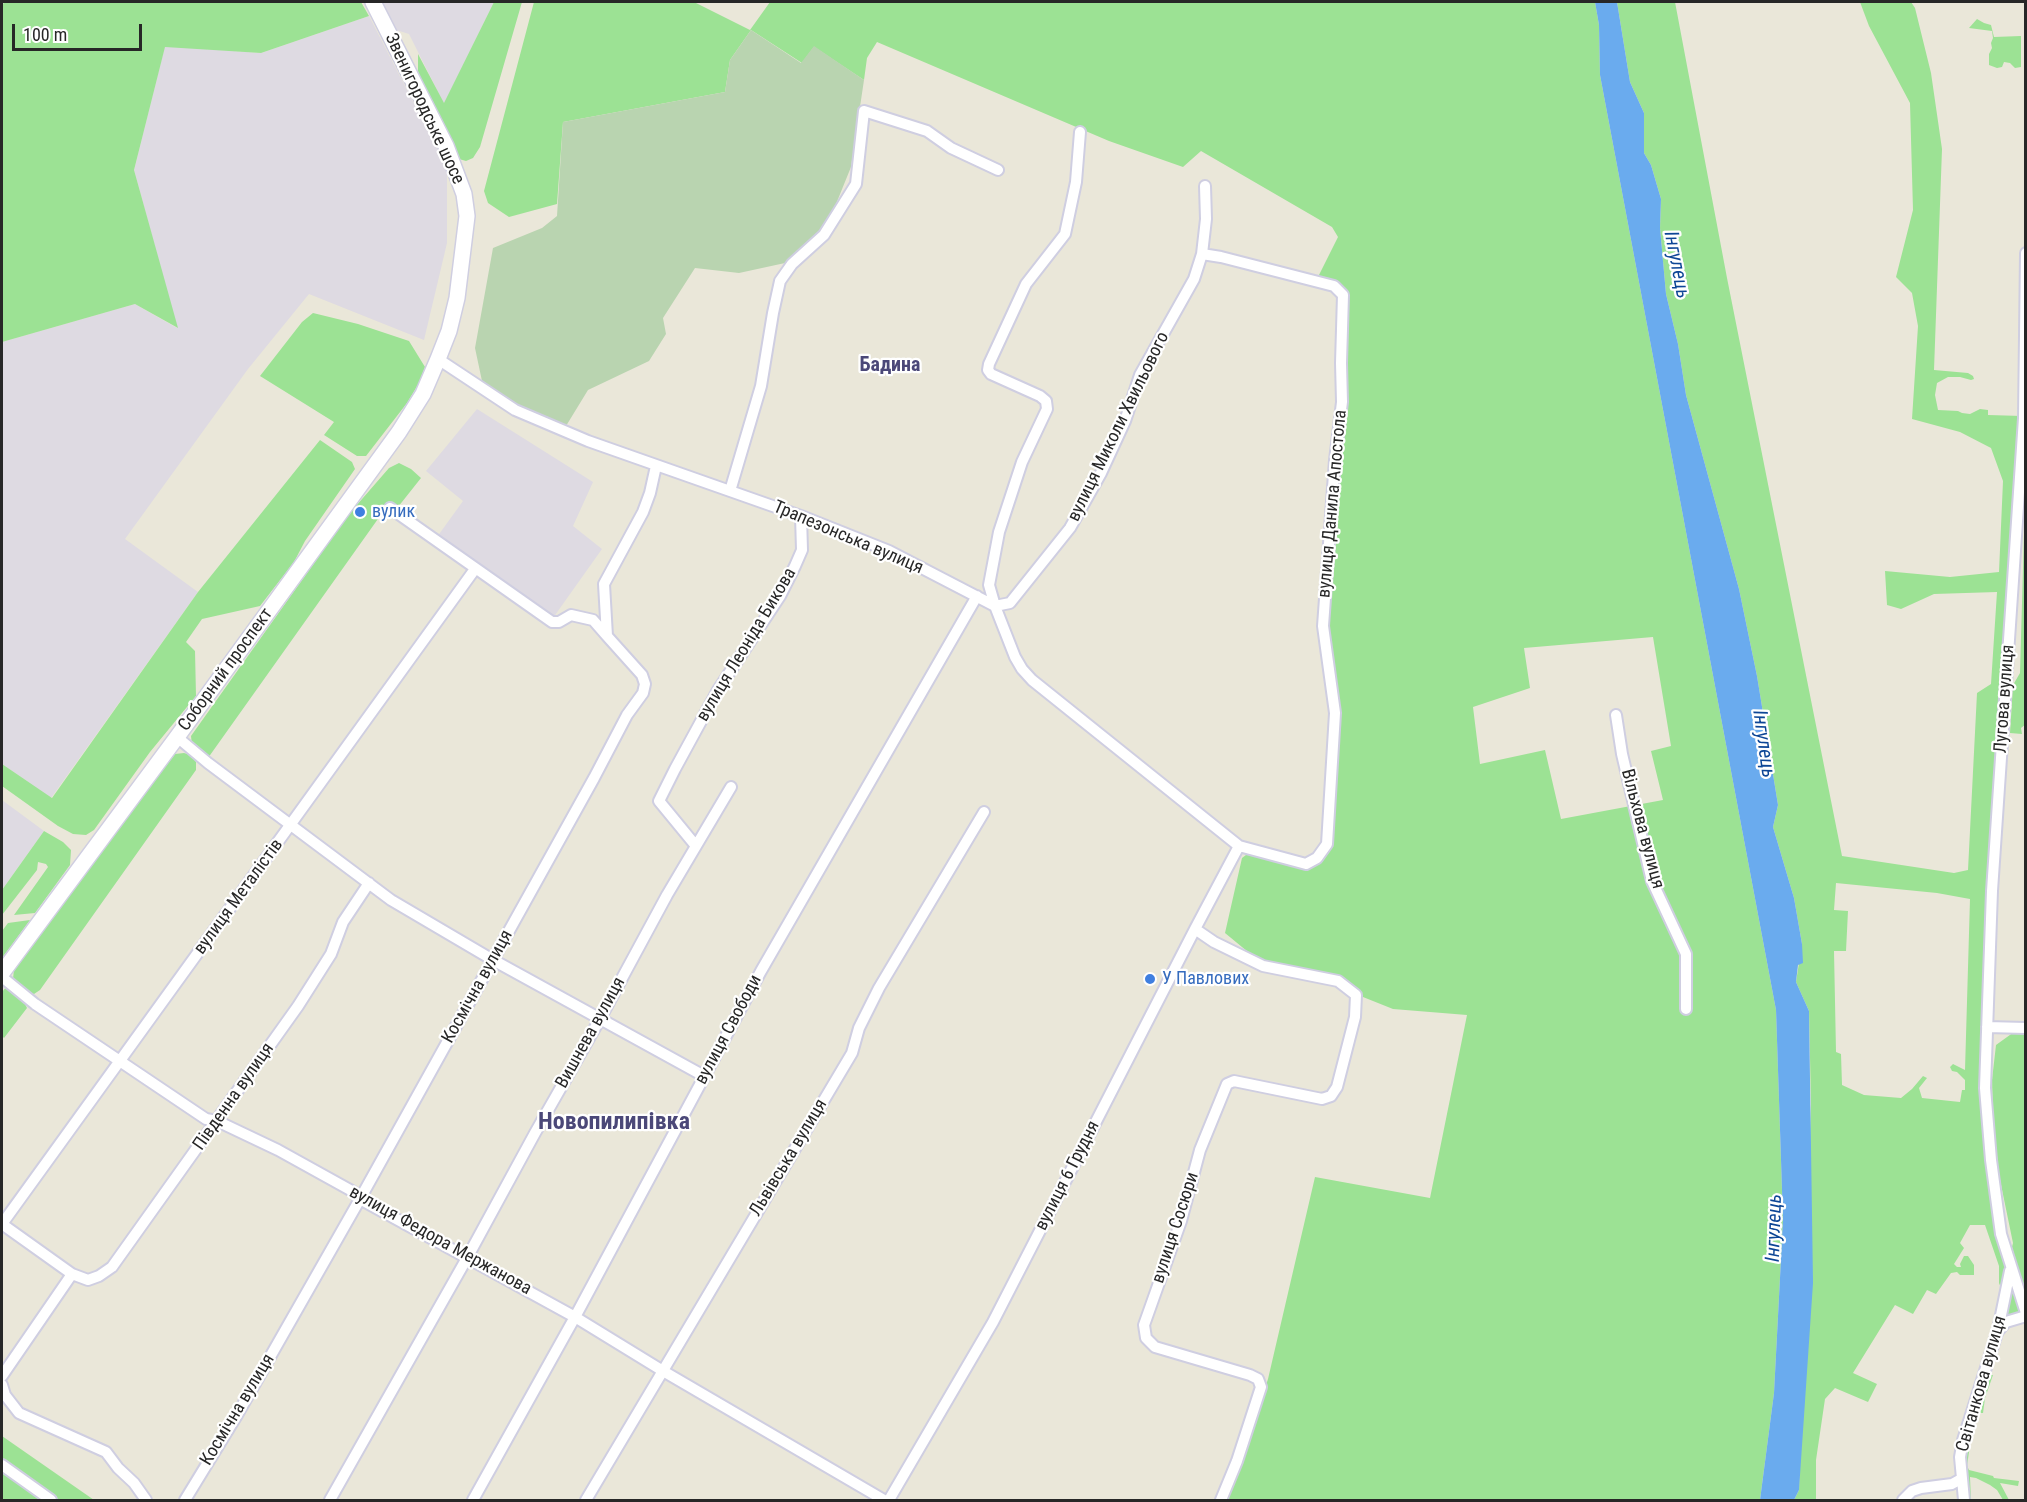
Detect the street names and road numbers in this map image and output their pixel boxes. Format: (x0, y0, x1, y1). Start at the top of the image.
street label: Звенигородське шосе (380, 30, 468, 188)
street label: вулиця Миколи Хвильового (1064, 329, 1174, 525)
street label: вулиця Данила Апостола (1314, 409, 1352, 599)
street label: Трапезонська вулиця (770, 497, 926, 579)
street label: вулиця Леоніда Бикова (693, 564, 801, 726)
street label: Соборний проспект (174, 604, 278, 736)
street label: Лугова вулиця (1990, 644, 2020, 754)
street label: Вільхова вулиця (1616, 767, 1668, 891)
street label: вулиця Металістів (190, 835, 288, 959)
street label: Космічна вулиця (438, 927, 518, 1047)
street label: вулиця Свободи (691, 971, 767, 1089)
street label: Вишнева вулиця (552, 974, 630, 1092)
street label: Південна вулиця (189, 1039, 279, 1155)
street label: Львівська вулиця (746, 1095, 832, 1221)
street label: вулиця 6 Грудня (1031, 1118, 1105, 1234)
street label: вулиця Сосюри (1148, 1170, 1204, 1286)
street label: вулиця Федора Мержанова (345, 1182, 535, 1300)
street label: Світанкова вулиця (1952, 1313, 2012, 1455)
street label: Космічна вулиця (196, 1350, 280, 1470)

